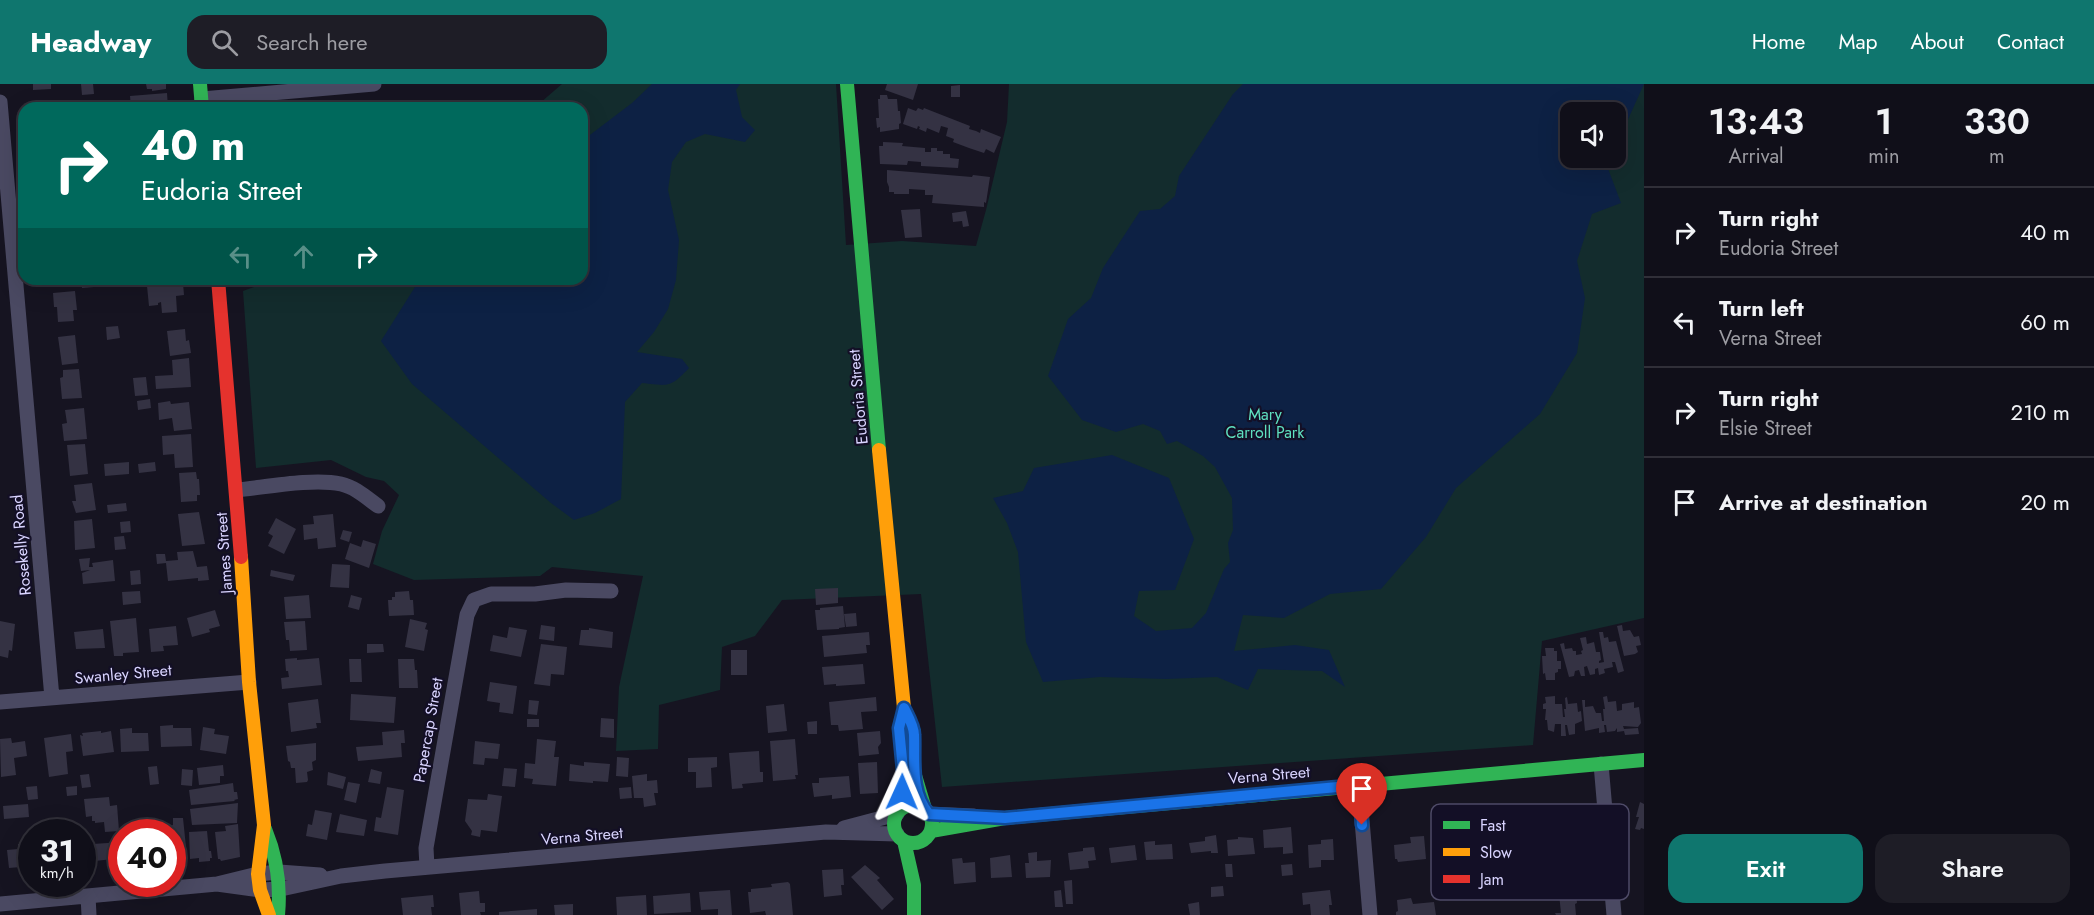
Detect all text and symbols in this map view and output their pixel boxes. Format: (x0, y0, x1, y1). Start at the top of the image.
search box (187, 15, 607, 69)
text: Headway (30, 22, 151, 63)
icon: search (208, 26, 241, 59)
text: Search here (256, 26, 368, 58)
text: Home (1752, 27, 1805, 57)
text: Map (1838, 27, 1878, 57)
text: About (1911, 27, 1964, 57)
text: Contact (1997, 27, 2064, 57)
text: 13:43 (1708, 95, 1804, 147)
text: 1 (1875, 95, 1893, 147)
text: 330 (1964, 95, 2030, 147)
map controls (1560, 102, 1626, 168)
button: sound (1560, 102, 1626, 168)
text: 40 m (141, 115, 245, 176)
icon: right (42, 126, 120, 204)
text: Arrival (1729, 142, 1784, 171)
text: min (1868, 142, 1900, 171)
text: m (1989, 142, 2005, 171)
text: Eudoria Street (141, 171, 302, 210)
text: Turn right (1719, 202, 1819, 234)
icon: right (1668, 216, 1701, 249)
text: 40 m (2020, 216, 2070, 248)
text: Eudoria Street (1719, 234, 1838, 263)
icon: left (224, 240, 257, 273)
icon: ahead (287, 240, 320, 273)
icon: right (350, 240, 383, 273)
text: Turn left (1719, 292, 1804, 324)
icon: left (1668, 306, 1701, 339)
text: 60 m (2020, 306, 2070, 338)
text: Verna Street (1719, 324, 1822, 353)
street label: Eudoria Street (842, 348, 874, 446)
text: Turn right (1719, 382, 1819, 414)
icon: right (1668, 396, 1701, 429)
text: 210 m (2011, 396, 2070, 428)
park label: Mary Carroll Park (1226, 403, 1305, 444)
text: Elsie Street (1719, 414, 1812, 443)
icon: arrive (1668, 486, 1701, 519)
text: Arrive at destination (1719, 486, 1928, 518)
text: 20 m (2021, 486, 2070, 518)
street label: Rosekelly Road (5, 494, 37, 596)
street label: James Street (210, 511, 238, 597)
street label: Swanley Street (73, 658, 173, 690)
street label: Papercap Street (407, 676, 449, 784)
position arrow (870, 760, 934, 824)
street label: Verna Street (1227, 760, 1311, 790)
pin (1336, 763, 1387, 825)
icon: arrive (1345, 772, 1378, 805)
legend (1431, 804, 1629, 900)
text: Fast (1480, 814, 1506, 837)
speed limit sign: 40 (108, 819, 186, 897)
street label: Verna Street (540, 821, 624, 851)
text: 31 (40, 829, 74, 872)
button: Exit (1668, 834, 1863, 903)
button: Share (1875, 834, 2070, 903)
text: Slow (1480, 841, 1512, 864)
text: km/h (40, 862, 74, 884)
text: Jam (1478, 868, 1504, 891)

